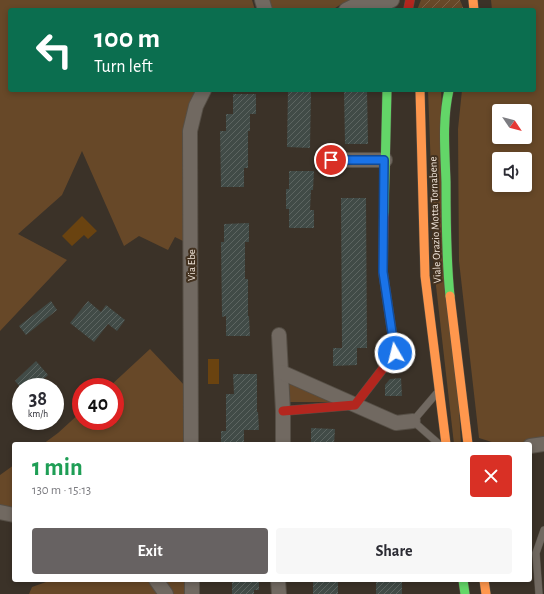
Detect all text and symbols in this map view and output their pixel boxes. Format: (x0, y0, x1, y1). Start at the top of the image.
icon: left (28, 24, 80, 76)
text: 100 m (94, 25, 160, 53)
text: Turn left (94, 58, 153, 76)
north arrow (492, 104, 532, 144)
map controls (492, 104, 532, 192)
pin (314, 143, 348, 177)
icon: arrive (320, 149, 342, 171)
button: sound (492, 152, 532, 192)
street label: Viale Orazio Motta Tornabene (427, 156, 443, 284)
street label: Via Ebe (186, 249, 197, 281)
position arrow (374, 332, 416, 374)
speed limit sign: 40 (72, 378, 124, 430)
text: 38 (29, 389, 47, 409)
text: km/h (28, 409, 48, 419)
button: close (470, 455, 512, 497)
text: 1 min (32, 456, 83, 480)
text: 130 m · 15:13 (32, 484, 91, 497)
button: Exit (32, 528, 268, 574)
button: Share (276, 528, 512, 574)

